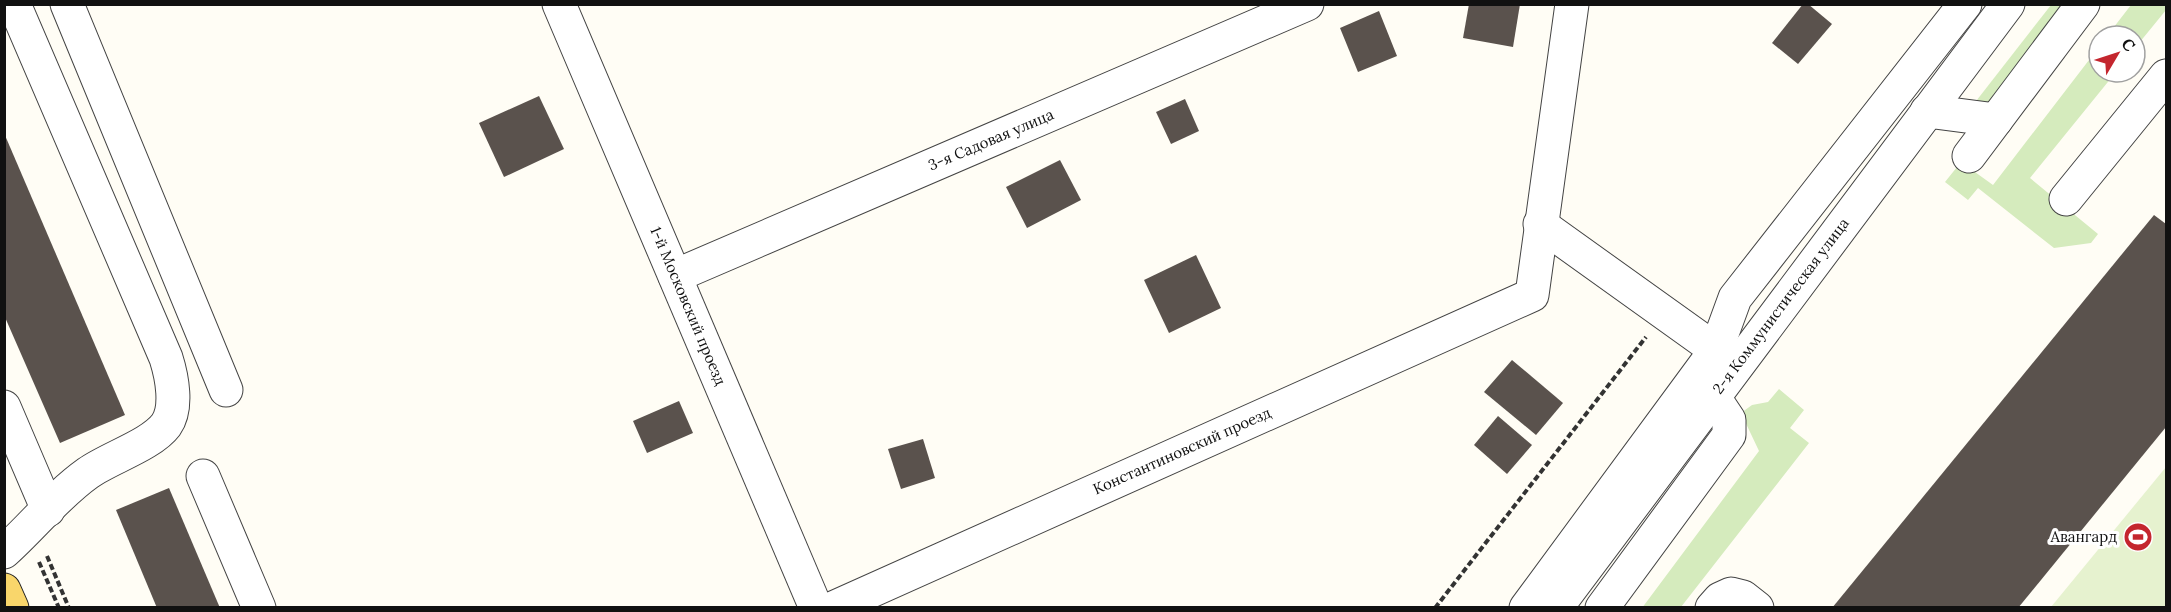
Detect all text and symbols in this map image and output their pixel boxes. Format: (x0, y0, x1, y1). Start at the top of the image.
north arrow (2087, 24, 2147, 84)
text: С (2117, 34, 2140, 55)
street label: 3-я Садовая улица (925, 104, 1057, 175)
street label: 2-я Коммунистическая улица (1708, 214, 1853, 397)
street label: 1-й Московский проезд (646, 224, 731, 388)
street label: Константиновский проезд (1090, 403, 1274, 498)
sports icon: Авангард (2122, 521, 2154, 553)
place label: Авангард (2050, 527, 2117, 546)

